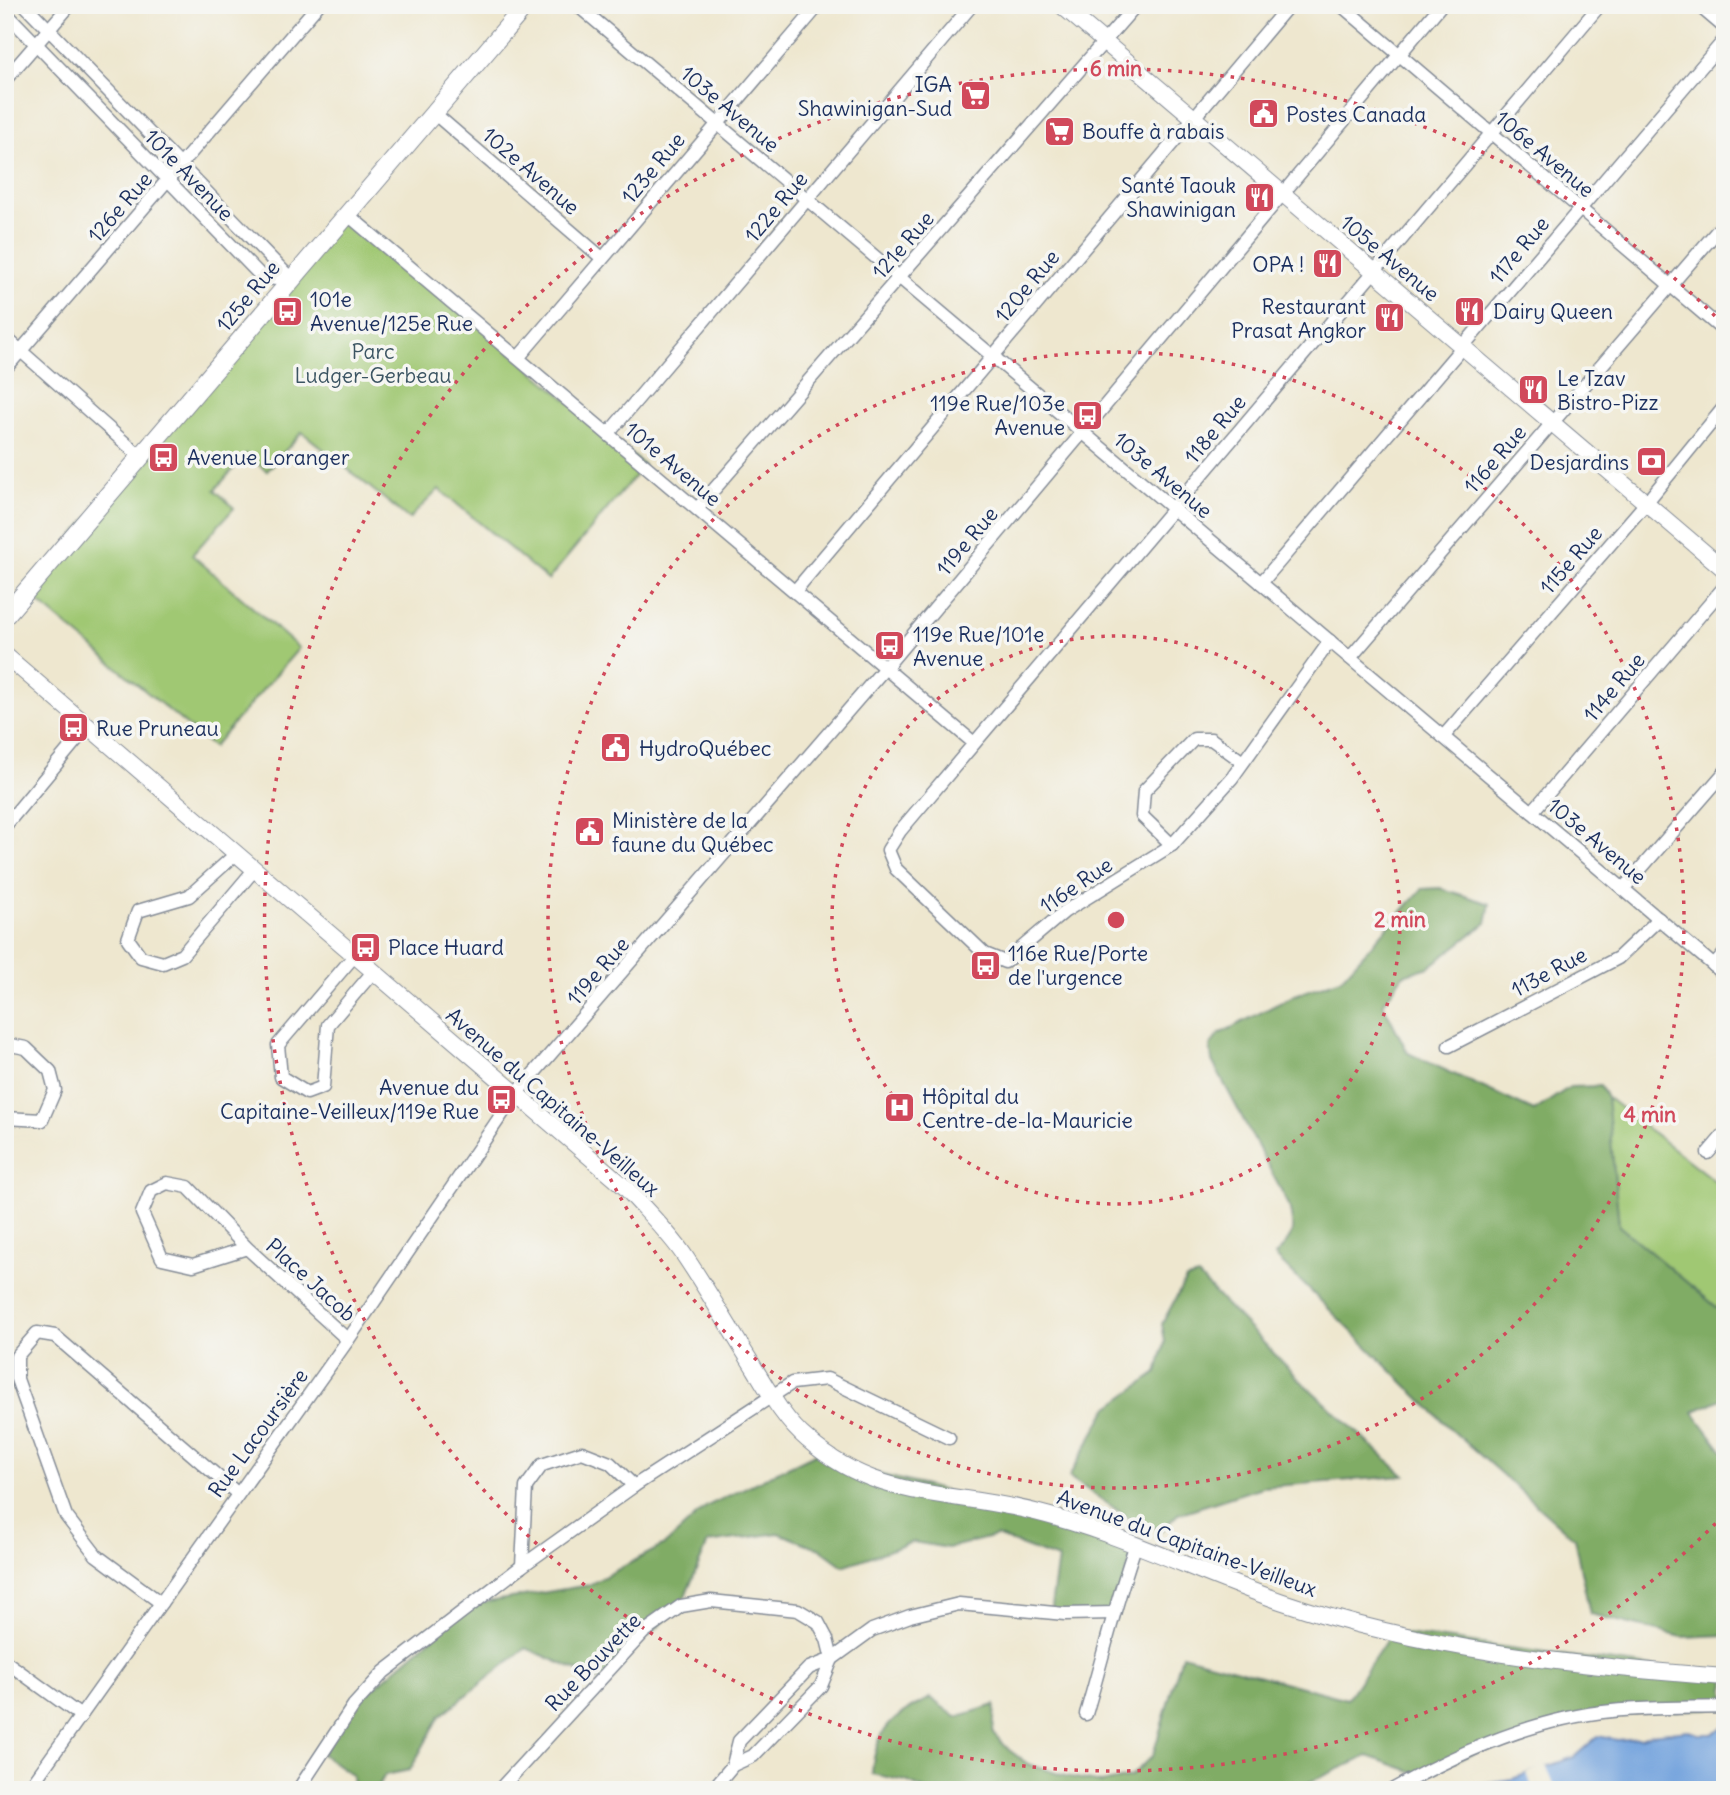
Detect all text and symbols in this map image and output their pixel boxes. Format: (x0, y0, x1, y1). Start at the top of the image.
text: 6 min (1090, 55, 1142, 82)
street label: 103e Avenue (675, 60, 785, 158)
place label: IGA Shawinigan-Sud (798, 71, 952, 122)
supermarket icon: IGA Shawinigan-Sud (958, 79, 992, 113)
public building icon: Postes Canada (1246, 97, 1280, 131)
place label: Postes Canada (1286, 101, 1426, 128)
street label: 106e Avenue (1490, 105, 1600, 203)
supermarket icon: Bouffe à rabais (1042, 114, 1076, 148)
place label: Bouffe à rabais (1082, 118, 1225, 145)
street label: 102e Avenue (477, 121, 585, 221)
street label: 101e Avenue (139, 123, 239, 227)
street label: 123e Rue (615, 127, 691, 209)
street label: 126e Rue (82, 166, 158, 248)
street label: 122e Rue (739, 166, 813, 248)
place label: Santé Taouk Shawinigan (1121, 172, 1236, 223)
restaurant icon: Santé Taouk Shawinigan (1242, 180, 1276, 214)
street label: 121e Rue (866, 205, 940, 285)
street label: 105e Avenue (1335, 209, 1445, 307)
street label: 117e Rue (1483, 211, 1555, 289)
street label: 120e Rue (989, 244, 1065, 328)
restaurant icon: OPA ! (1310, 247, 1344, 281)
place label: OPA ! (1252, 251, 1304, 278)
street label: 125e Rue (210, 255, 286, 337)
place label: 101e Avenue/125e Rue (310, 286, 473, 337)
place label: Restaurant Prasat Angkor (1231, 293, 1366, 344)
bus stop icon: 101e Avenue/125e Rue (270, 294, 304, 328)
restaurant icon: Dairy Queen (1453, 294, 1487, 328)
place label: Dairy Queen (1493, 298, 1613, 325)
restaurant icon: Restaurant Prasat Angkor (1372, 301, 1406, 335)
park label: Parc Ludger-Gerbeau (294, 338, 452, 389)
place label: Le Tzav Bistro-Pizz (1557, 365, 1659, 416)
restaurant icon: Le Tzav Bistro-Pizz (1517, 373, 1551, 407)
street label: 118e Rue (1178, 389, 1252, 469)
place label: 119e Rue/103e Avenue (930, 390, 1065, 441)
bus stop icon: 119e Rue/103e Avenue (1071, 398, 1105, 432)
street label: 101e Avenue (619, 416, 727, 512)
street label: 116e Rue (1458, 419, 1532, 499)
street label: 103e Avenue (1108, 426, 1218, 524)
bus stop icon: Avenue Loranger (147, 440, 181, 474)
place label: Avenue Loranger (187, 444, 350, 471)
bank icon: Desjardins (1635, 445, 1669, 479)
place label: Desjardins (1529, 449, 1629, 476)
street label: 119e Rue (930, 501, 1004, 581)
street label: 115e Rue (1534, 520, 1608, 600)
place label: 119e Rue/101e Avenue (913, 621, 1044, 672)
bus stop icon: 119e Rue/101e Avenue (873, 629, 907, 663)
street label: 114e Rue (1577, 647, 1651, 727)
bus stop icon: Rue Pruneau (56, 711, 90, 745)
place label: Rue Pruneau (96, 715, 219, 742)
public building icon: HydroQuébec (599, 731, 633, 765)
place label: HydroQuébec (639, 735, 771, 762)
street label: 103e Avenue (1542, 792, 1652, 890)
place label: Ministère de la faune du Québec (612, 807, 774, 858)
public building icon: Ministère de la faune du Québec (572, 815, 606, 849)
street label: 116e Rue (1035, 851, 1117, 919)
text: 2 min (1374, 906, 1426, 933)
centre of rings (1104, 908, 1128, 932)
bus stop icon: Place Huard (348, 930, 382, 964)
street label: 119e Rue (561, 931, 635, 1011)
place label: Place Huard (388, 934, 504, 961)
place label: 116e Rue/Porte de l'urgence (1008, 940, 1148, 991)
street label: 113e Rue (1507, 941, 1591, 1003)
bus stop icon: 116e Rue/Porte de l'urgence (968, 948, 1002, 982)
street label: Avenue du Capitaine-Veilleux (441, 1002, 665, 1202)
place label: Avenue du Capitaine-Veilleux/119e Rue (220, 1074, 479, 1125)
bus stop icon: Avenue du Capitaine-Veilleux/119e Rue (485, 1082, 519, 1116)
place label: Hôpital du Centre-de-la-Mauricie (922, 1083, 1133, 1134)
hospital icon: Hôpital du Centre-de-la-Mauricie (882, 1091, 916, 1125)
text: 4 min (1624, 1101, 1676, 1128)
street label: Place Jacob (260, 1232, 362, 1328)
street label: Rue Lacoursière (202, 1363, 314, 1503)
street label: Avenue du Capitaine-Veilleux (1053, 1483, 1321, 1603)
street label: Rue Bouvette (539, 1607, 647, 1717)

